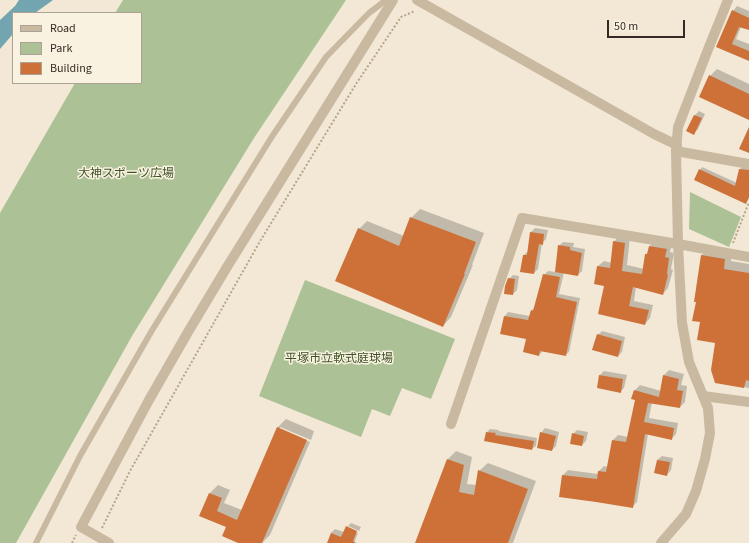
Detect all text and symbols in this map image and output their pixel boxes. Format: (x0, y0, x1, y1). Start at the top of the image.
legend (12, 12, 142, 84)
scale bar (609, 12, 687, 38)
text: 50 m (614, 18, 638, 35)
text: Road (50, 20, 76, 37)
text: Park (50, 40, 72, 57)
text: Building (50, 60, 92, 77)
park label: 大神スポーツ広場 (78, 167, 174, 181)
park label: 平塚市立軟式庭球場 (285, 352, 393, 366)

